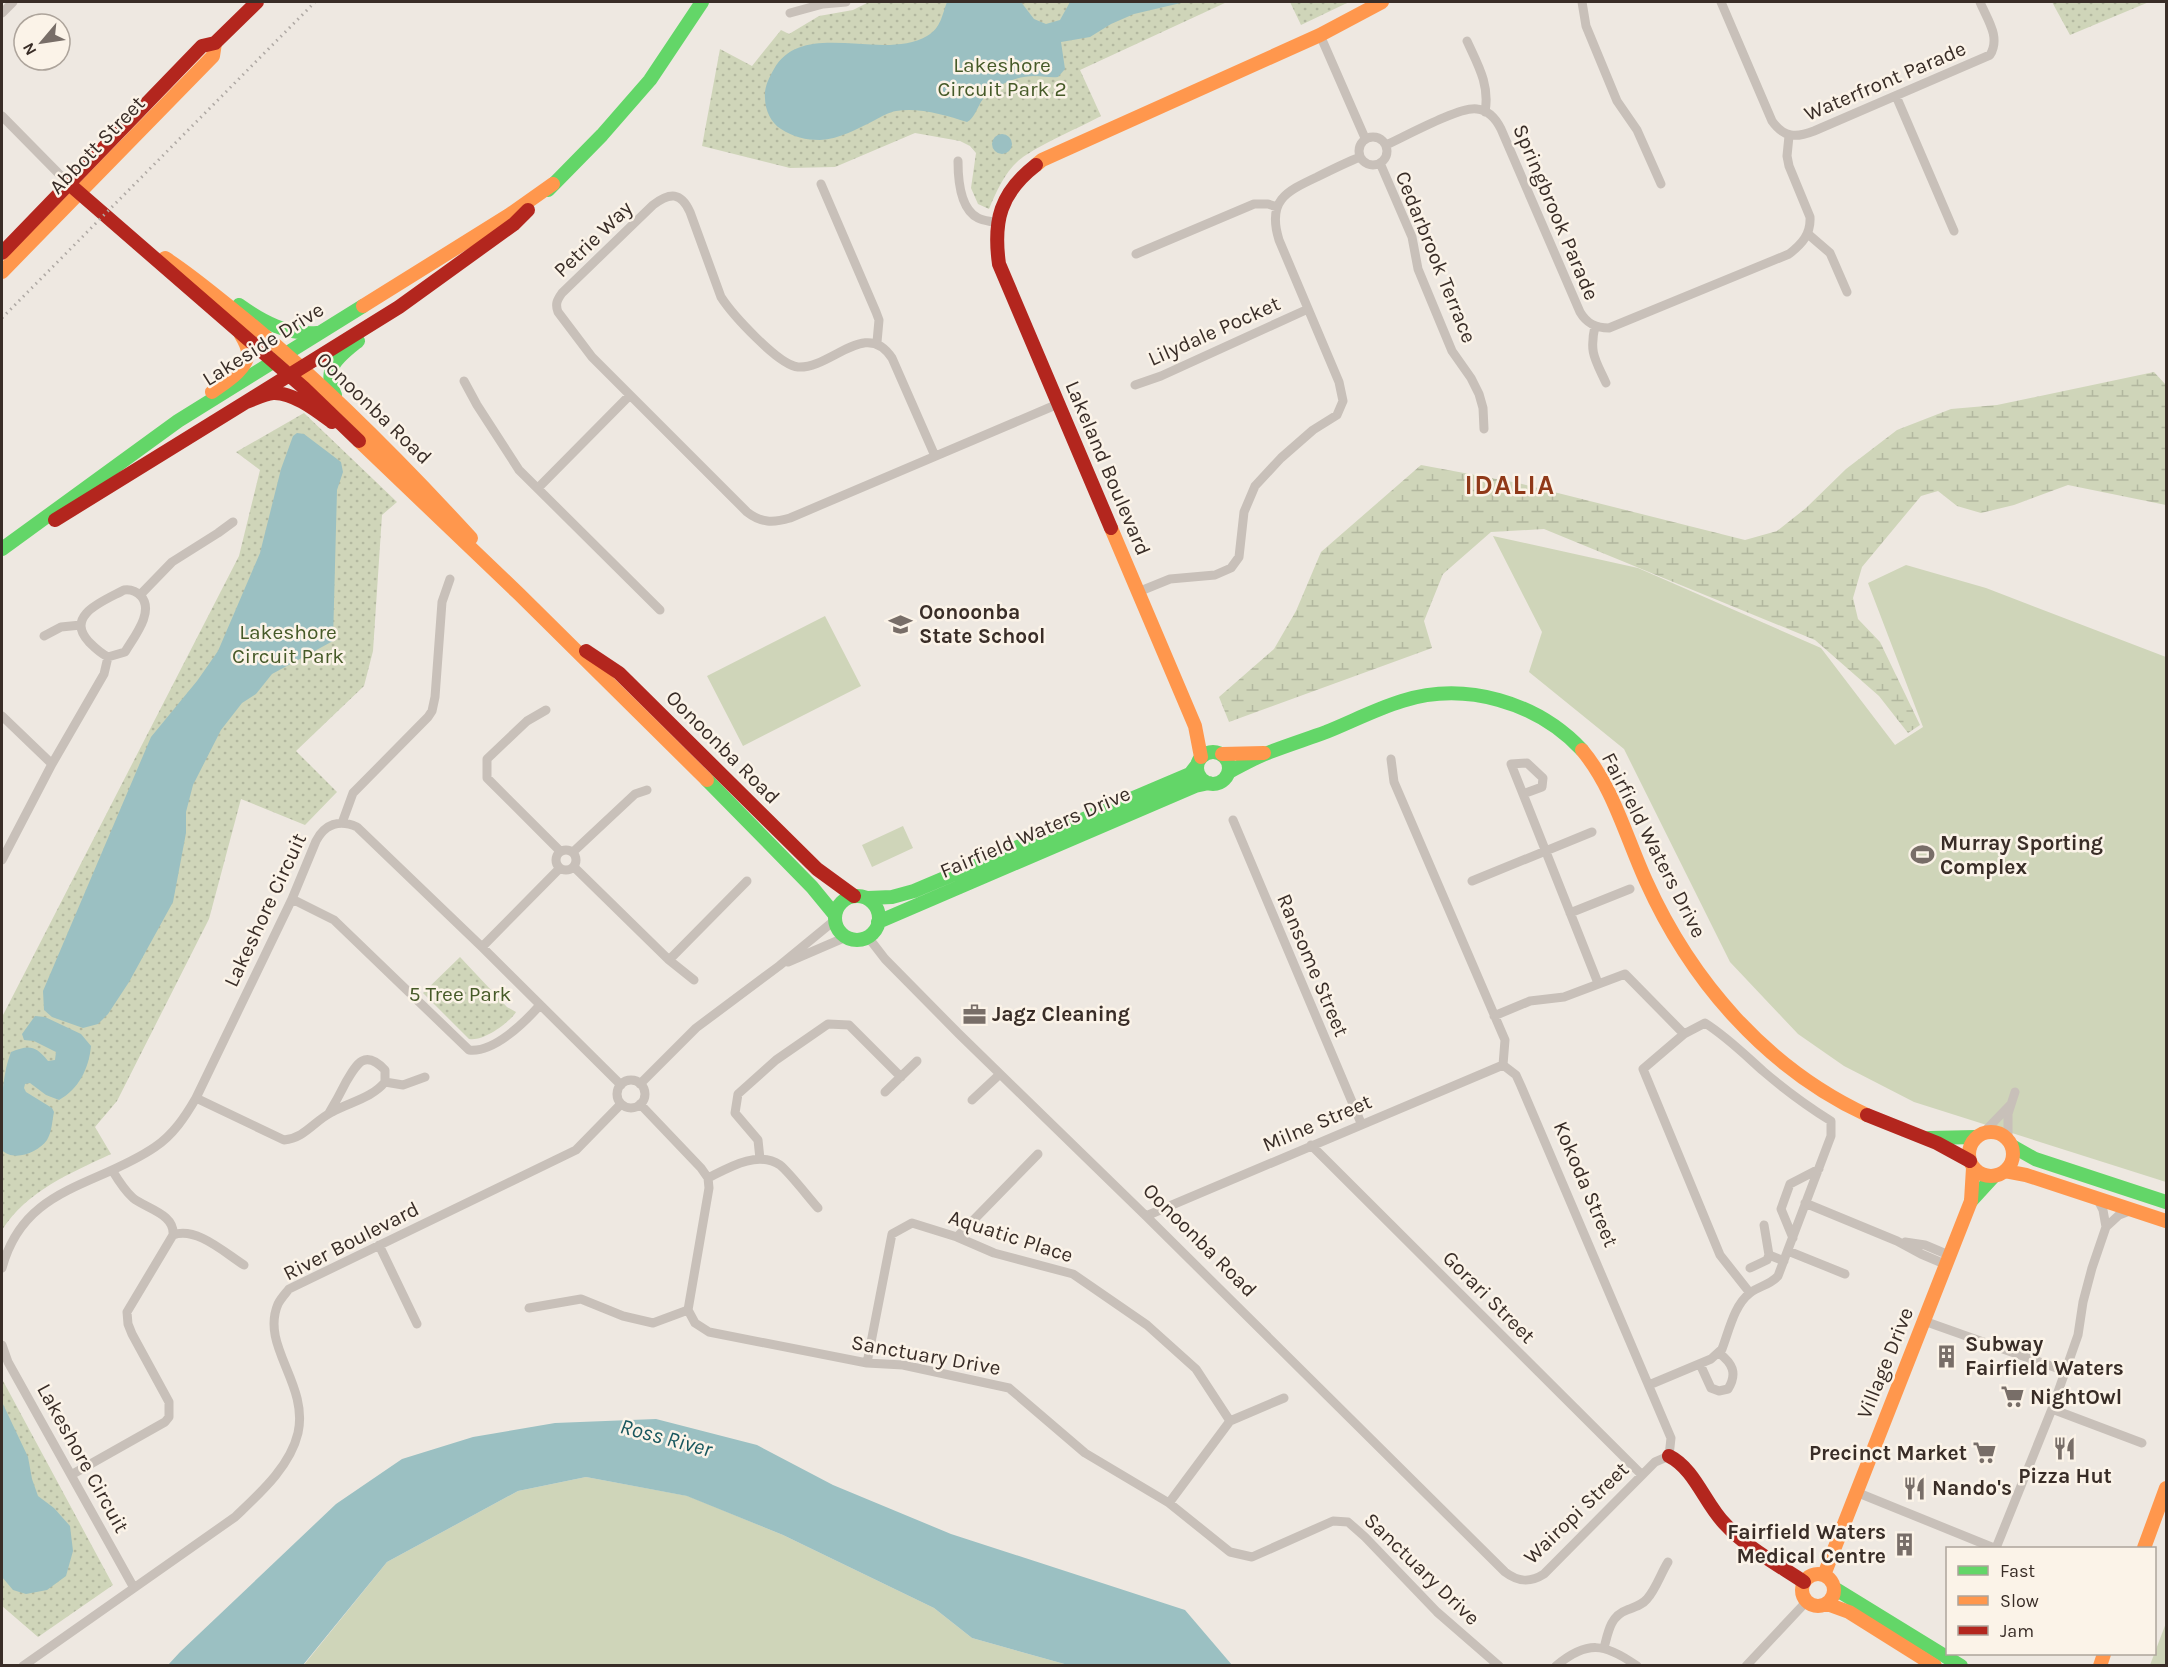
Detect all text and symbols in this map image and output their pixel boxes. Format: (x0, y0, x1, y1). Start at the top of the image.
north arrow (12, 12, 72, 72)
street label: Waterfront Parade (1801, 36, 1969, 126)
text: N (18, 39, 40, 59)
park label: Lakeshore Circuit Park 2 (937, 53, 1067, 101)
street label: Abbott Street (44, 91, 150, 199)
street label: Springbrook Parade (1508, 120, 1604, 304)
street label: Cedarbrook Terrace (1391, 168, 1481, 346)
street label: Petrie Way (549, 196, 637, 282)
street label: Lilydale Pocket (1144, 291, 1284, 371)
street label: Lakeside Drive (198, 297, 328, 391)
street label: Oonoonba Road (311, 347, 437, 469)
street label: Lakeland Boulevard (1060, 377, 1156, 559)
district label: IDALIA (1464, 469, 1556, 501)
place label: Oonoonba State School (919, 600, 1045, 648)
school or university icon: Oonoonba State School (888, 611, 914, 637)
park label: Lakeshore Circuit Park (232, 620, 344, 668)
street label: Oonoonba Road (661, 685, 785, 809)
street label: Fairfield Waters Drive (1597, 748, 1711, 942)
street label: Fairfield Waters Drive (936, 781, 1134, 883)
street label: Lakeshore Circuit (219, 829, 311, 991)
place label: Murray Sporting Complex (1940, 831, 2103, 879)
sports icon: Murray Sporting Complex (1909, 842, 1935, 868)
street label: Ransome Street (1272, 890, 1354, 1040)
park label: 5 Tree Park (409, 982, 511, 1006)
office icon: Jagz Cleaning (961, 1001, 987, 1027)
place label: Jagz Cleaning (992, 1002, 1130, 1026)
street label: Milne Street (1259, 1089, 1375, 1157)
street label: Kokoda Street (1549, 1118, 1623, 1251)
street label: Oonoonba Road (1138, 1178, 1262, 1302)
street label: River Boulevard (279, 1196, 423, 1286)
street label: Aquatic Place (946, 1205, 1076, 1267)
street label: Gorari Street (1438, 1246, 1540, 1348)
street label: Village Drive (1852, 1304, 1918, 1422)
street label: Sanctuary Drive (849, 1330, 1003, 1380)
place label: Subway Fairfield Waters (1965, 1332, 2124, 1380)
building icon: Subway Fairfield Waters (1934, 1343, 1960, 1369)
street label: Lakeshore Circuit (32, 1379, 134, 1537)
supermarket icon: NightOwl (1999, 1384, 2025, 1410)
place label: NightOwl (2030, 1385, 2122, 1409)
water label: Ross River (617, 1413, 716, 1463)
restaurant icon: Pizza Hut (2052, 1435, 2078, 1461)
supermarket icon: Precinct Market (1972, 1440, 1998, 1466)
place label: Precinct Market (1809, 1441, 1967, 1465)
street label: Wairopi Street (1519, 1457, 1633, 1569)
place label: Pizza Hut (2018, 1464, 2112, 1488)
restaurant icon: Nando's (1901, 1475, 1927, 1501)
place label: Nando's (1932, 1476, 2012, 1500)
street label: Sanctuary Drive (1359, 1508, 1485, 1630)
place label: Fairfield Waters Medical Centre (1727, 1520, 1886, 1568)
building icon: Fairfield Waters Medical Centre (1891, 1531, 1917, 1557)
legend (1946, 1547, 2156, 1655)
text: Fast (2000, 1560, 2035, 1582)
text: Slow (2000, 1590, 2039, 1612)
text: Jam (2000, 1620, 2034, 1642)

